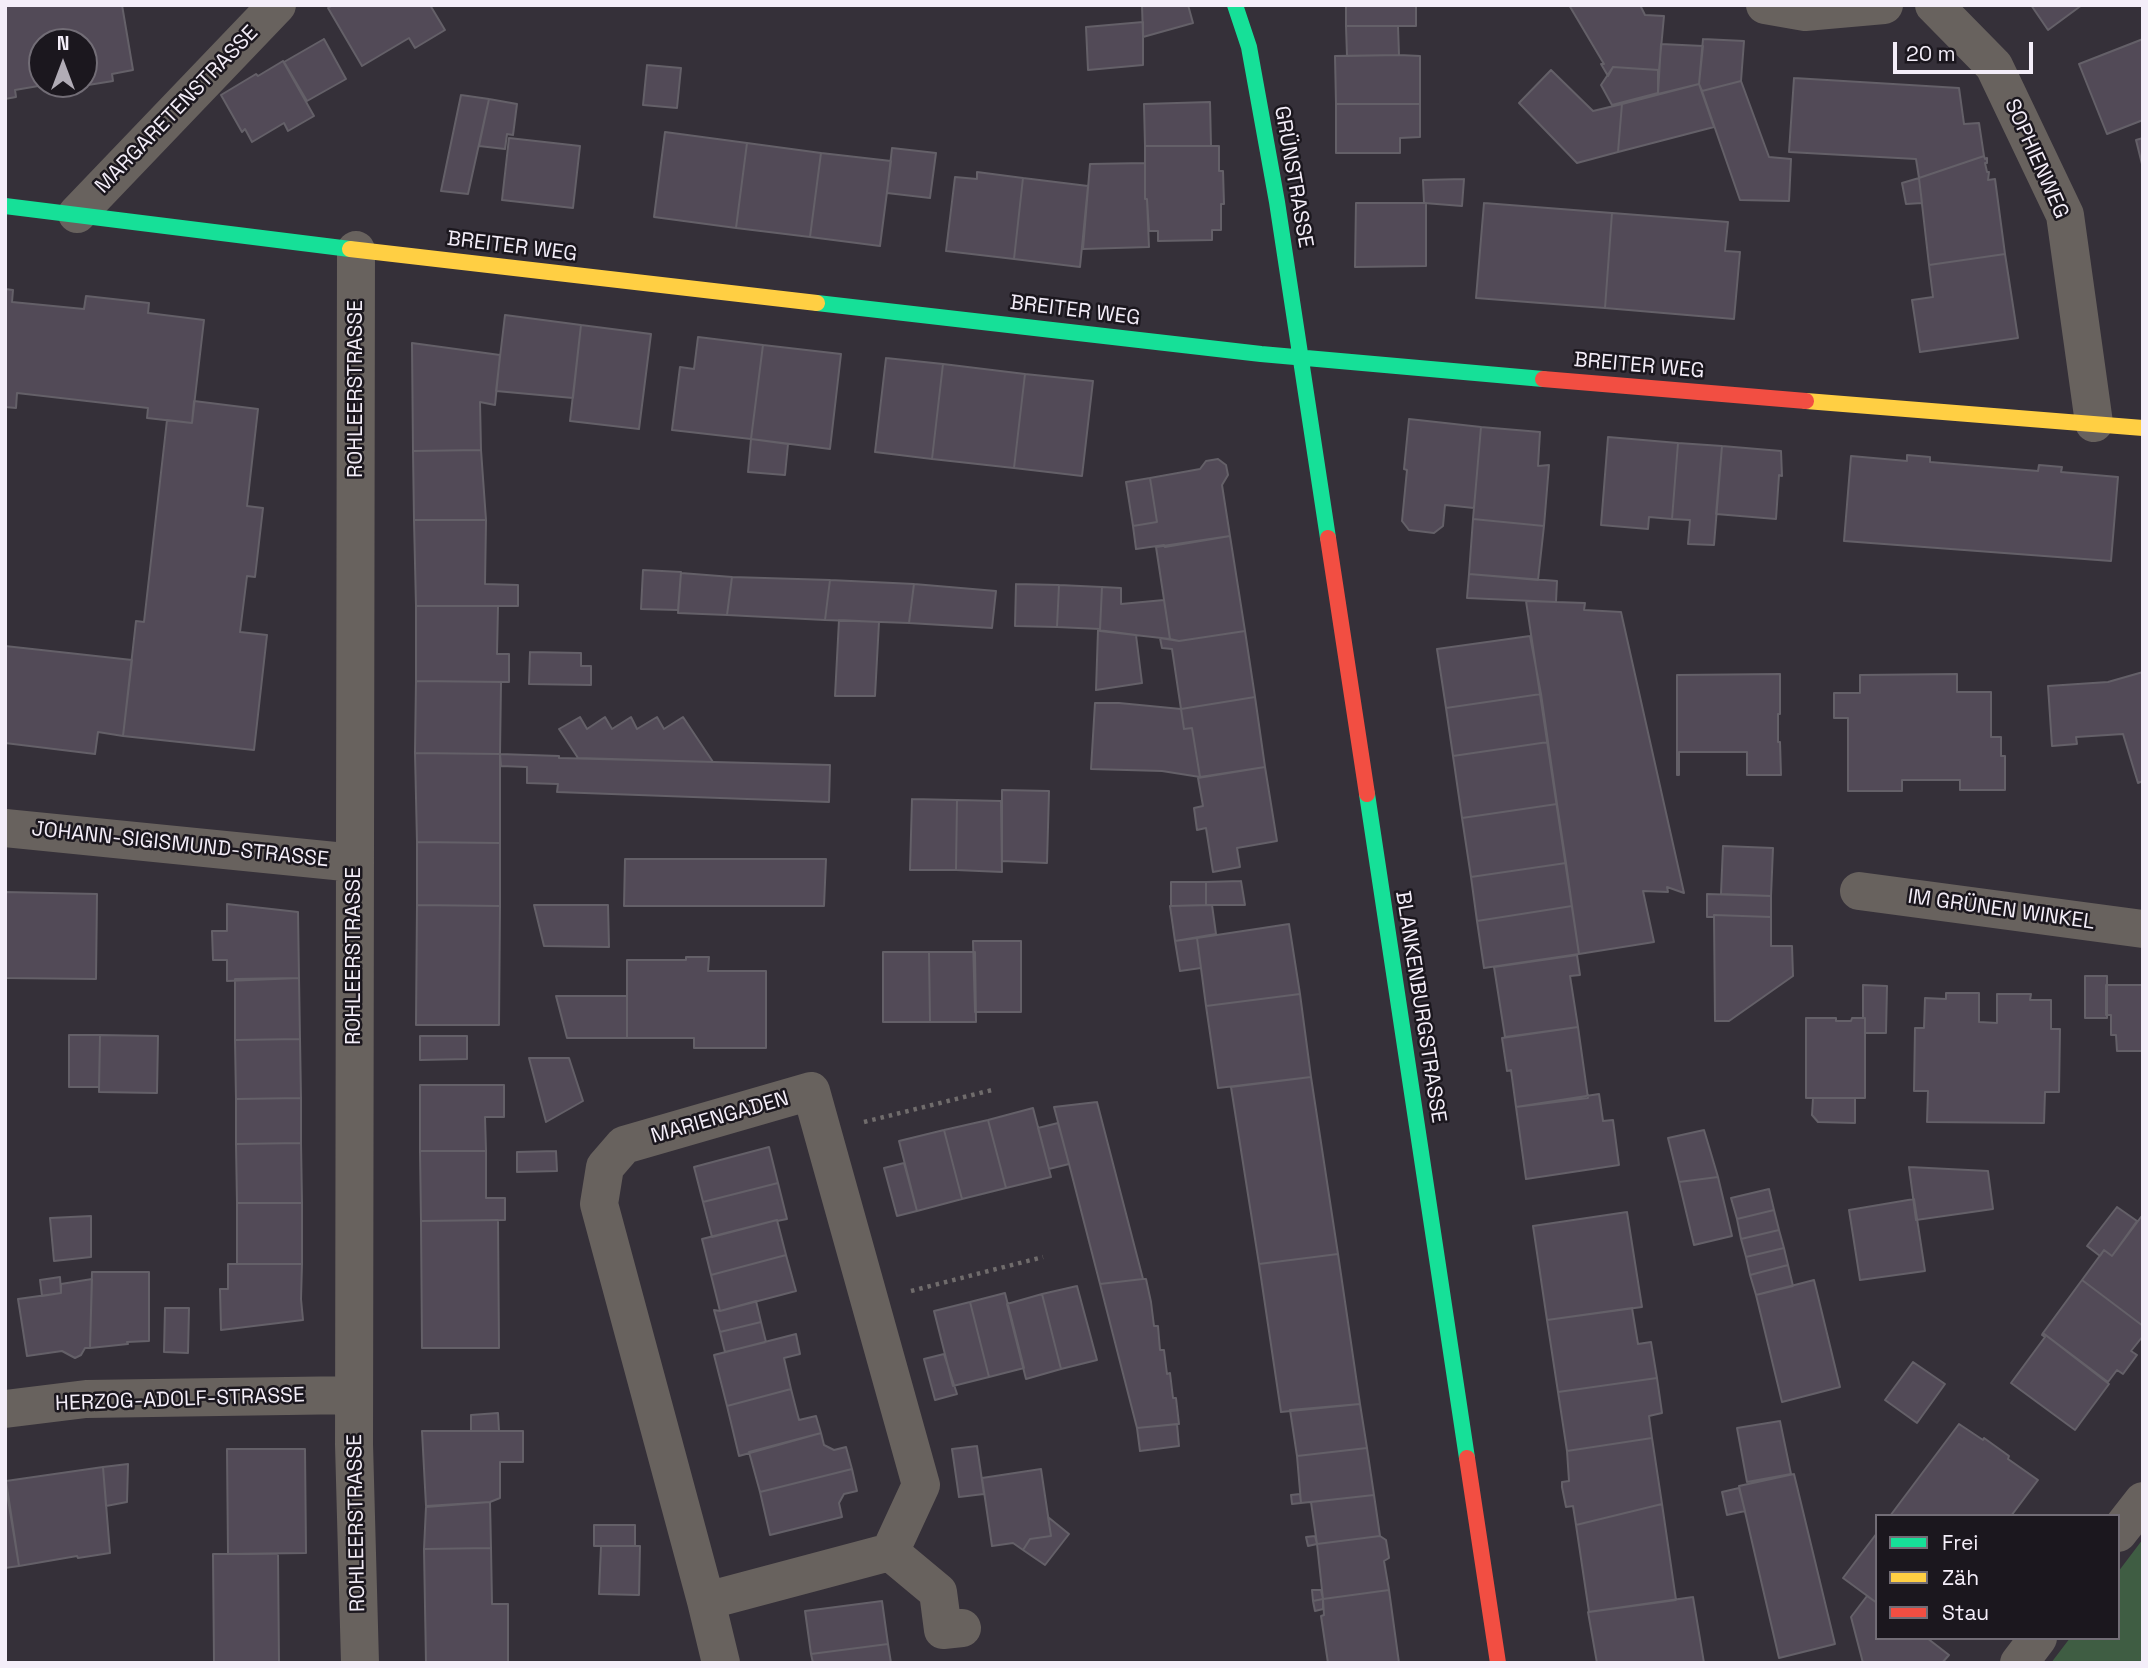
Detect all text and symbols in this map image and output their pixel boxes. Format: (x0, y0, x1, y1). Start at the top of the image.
street label: MARGARETENSTRASSE (90, 21, 264, 199)
north arrow (28, 28, 98, 98)
scale bar (1896, 28, 2036, 72)
text: N (57, 31, 69, 56)
text: 20 m (1906, 40, 1956, 67)
street label: SOPHIENWEG (1998, 95, 2074, 223)
street label: GRÜNSTRASSE (1268, 104, 1318, 250)
street label: BREITER WEG (445, 227, 579, 267)
street label: BREITER WEG (1008, 291, 1142, 331)
street label: ROHLEERSTRASSE (343, 300, 369, 478)
street label: BREITER WEG (1573, 348, 1705, 384)
street label: JOHANN-SIGISMUND-STRASSE (30, 817, 330, 873)
street label: ROHLEERSTRASSE (341, 867, 367, 1045)
street label: IM GRÜNEN WINKEL (1906, 884, 2096, 936)
street label: BLANKENBURGSTRASSE (1389, 889, 1451, 1125)
street label: MARIENGADEN (648, 1086, 792, 1150)
street label: HERZOG-ADOLF-STRASSE (55, 1383, 305, 1417)
street label: ROHLEERSTRASSE (343, 1434, 371, 1612)
legend (1875, 1514, 2120, 1640)
text: Frei (1942, 1529, 1978, 1556)
text: Zäh (1942, 1564, 1979, 1591)
text: Stau (1942, 1599, 1989, 1626)

